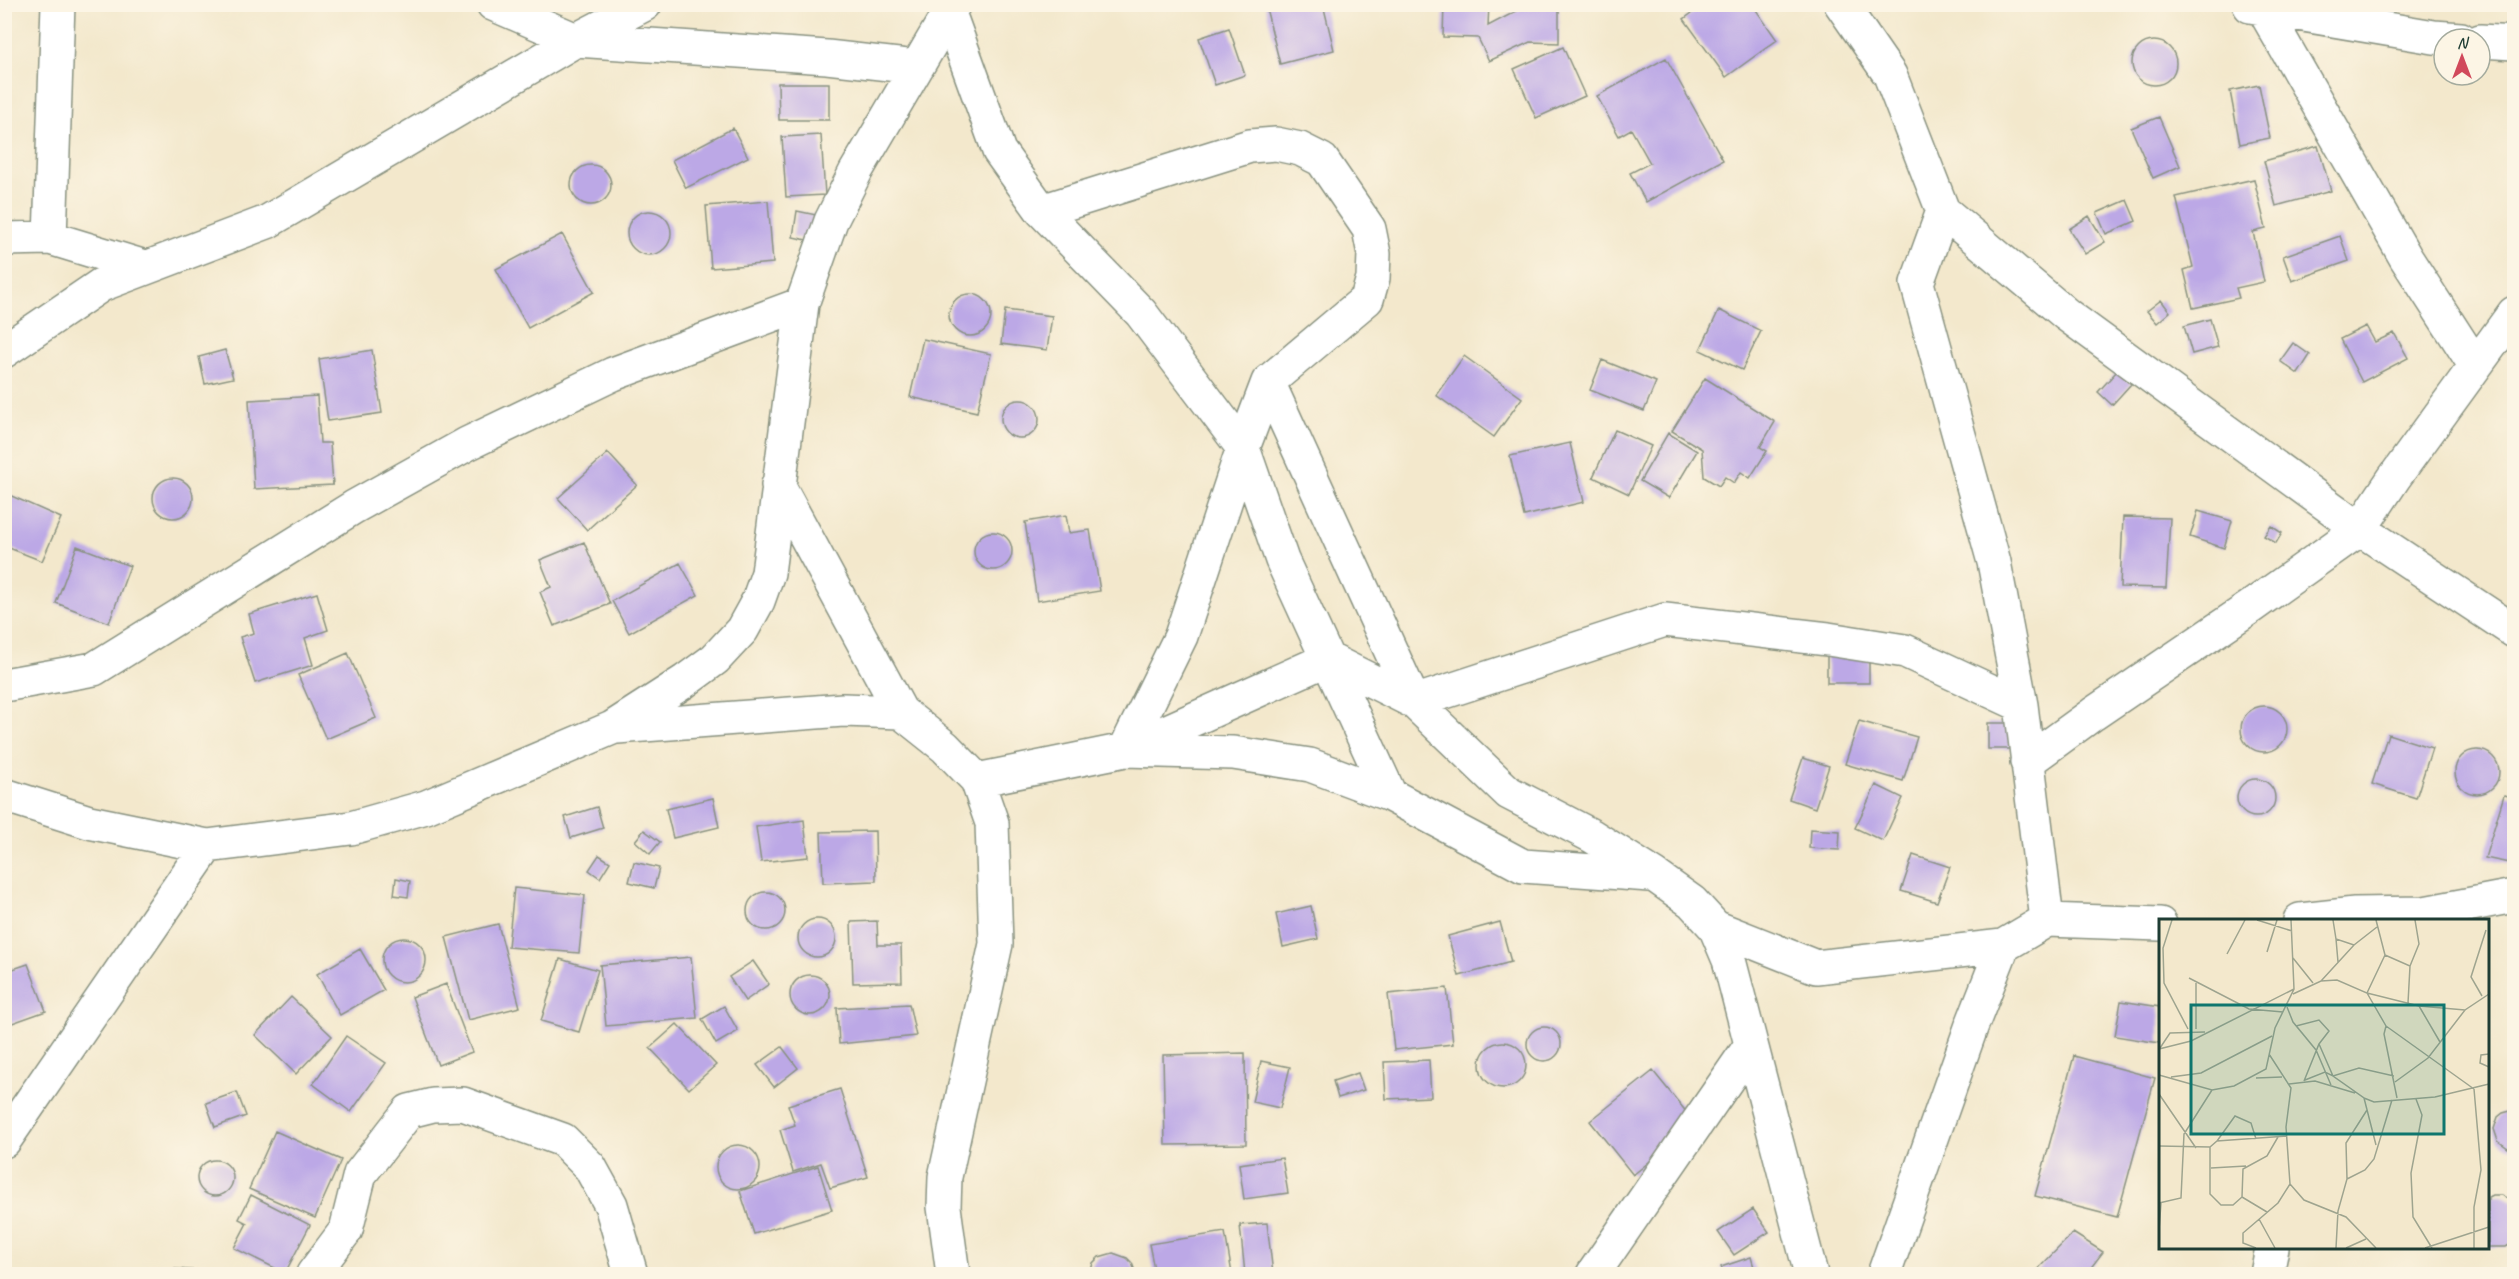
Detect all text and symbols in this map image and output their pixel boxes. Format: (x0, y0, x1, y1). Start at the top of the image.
north arrow (2432, 27, 2492, 87)
text: N (2457, 33, 2470, 53)
inset map (2159, 919, 2489, 1249)

